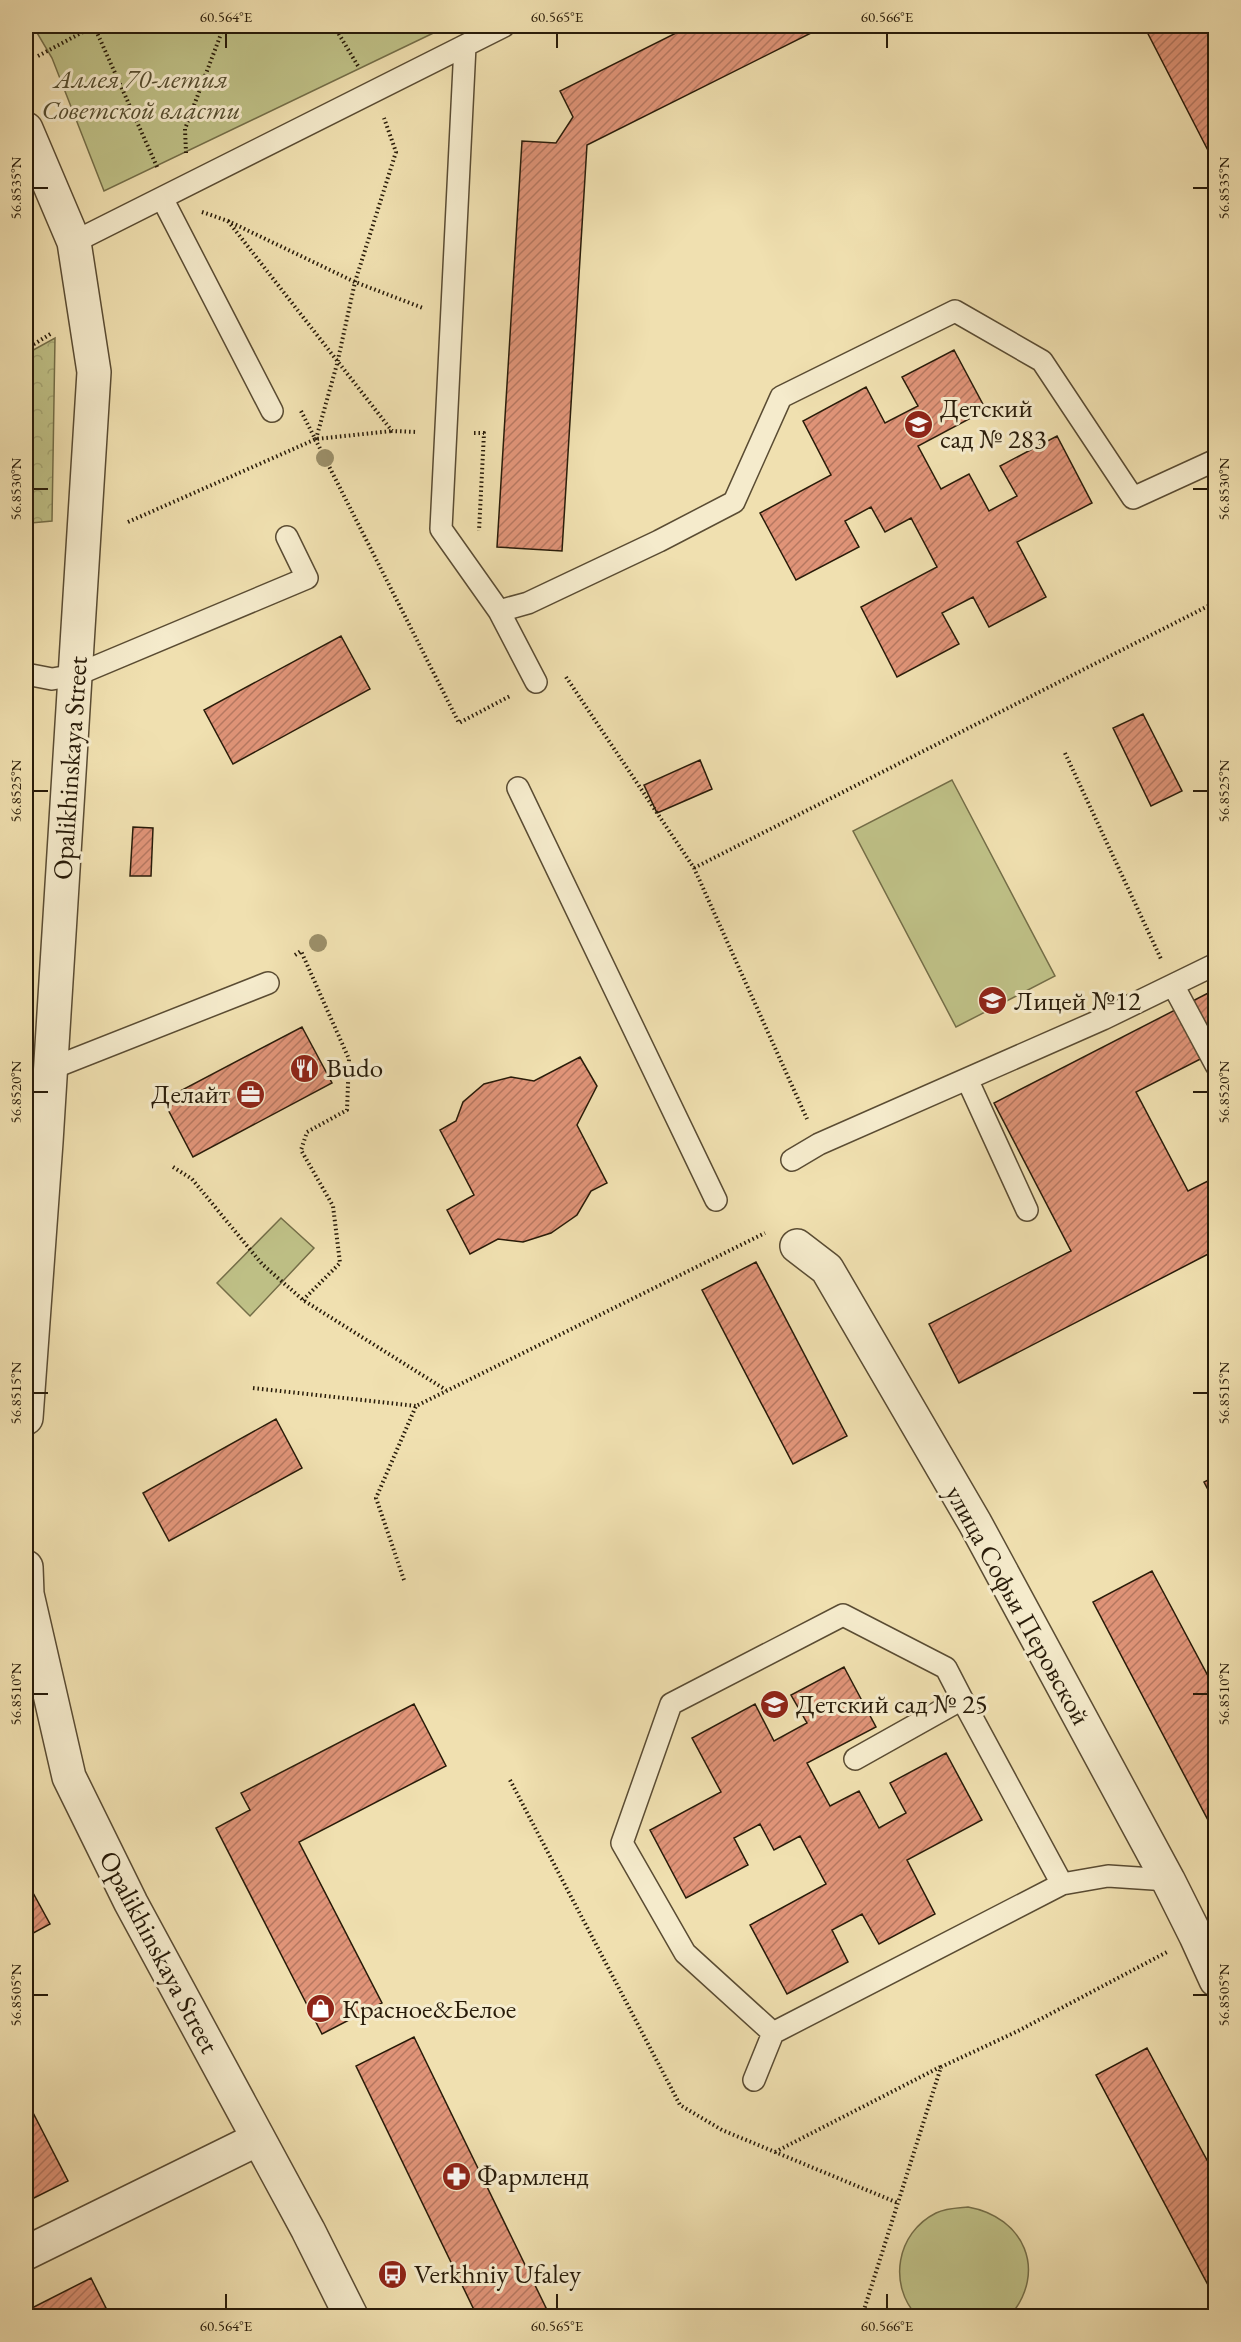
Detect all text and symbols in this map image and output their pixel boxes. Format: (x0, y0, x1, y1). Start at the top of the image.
text: 60.564°E (200, 7, 253, 26)
text: 60.565°E (531, 7, 584, 26)
text: 60.566°E (861, 7, 914, 26)
park label: Аллея 70-летия Советской власти (41, 61, 241, 127)
text: 56.8535°N (6, 156, 25, 219)
text: 56.8535°N (1214, 156, 1233, 219)
place label: Детский сад № 283 (940, 390, 1047, 456)
school or university icon: Детский сад № 283 (903, 408, 935, 440)
text: 56.8530°N (6, 457, 25, 520)
text: 56.8530°N (1214, 457, 1233, 520)
street label: Opalikhinskaya Street (44, 654, 95, 881)
text: 56.8525°N (6, 759, 25, 822)
text: 56.8525°N (1214, 759, 1233, 822)
place label: Лицей №12 (1014, 983, 1141, 1018)
school or university icon: Лицей №12 (977, 985, 1009, 1017)
place label: Budo (326, 1050, 383, 1085)
restaurant icon: Budo (289, 1052, 321, 1084)
text: 56.8520°N (6, 1060, 25, 1123)
text: 56.8520°N (1214, 1060, 1233, 1123)
place label: Делайт (151, 1076, 230, 1111)
office icon: Делайт (235, 1078, 267, 1110)
text: 56.8515°N (6, 1361, 25, 1424)
text: 56.8515°N (1214, 1361, 1233, 1424)
street label: улица Софьи Перовской (938, 1479, 1099, 1731)
text: 56.8510°N (6, 1662, 25, 1725)
text: 56.8510°N (1214, 1662, 1233, 1725)
place label: Детский сад № 25 (796, 1686, 988, 1721)
school or university icon: Детский сад № 25 (759, 1688, 791, 1720)
street label: Opalikhinskaya Street (91, 1845, 228, 2059)
text: 56.8505°N (6, 1963, 25, 2026)
text: 56.8505°N (1214, 1963, 1233, 2026)
place label: Красное&Белое (342, 1991, 516, 2026)
shop icon: Красное&Белое (305, 1993, 337, 2025)
place label: Фармленд (477, 2158, 589, 2193)
pharmacy icon: Фармленд (440, 2160, 472, 2192)
place label: Verkhniy Ufaley (414, 2256, 581, 2291)
bus stop icon: Verkhniy Ufaley (377, 2258, 409, 2290)
text: 60.564°E (200, 2316, 253, 2335)
text: 60.565°E (531, 2316, 584, 2335)
text: 60.566°E (861, 2316, 914, 2335)

